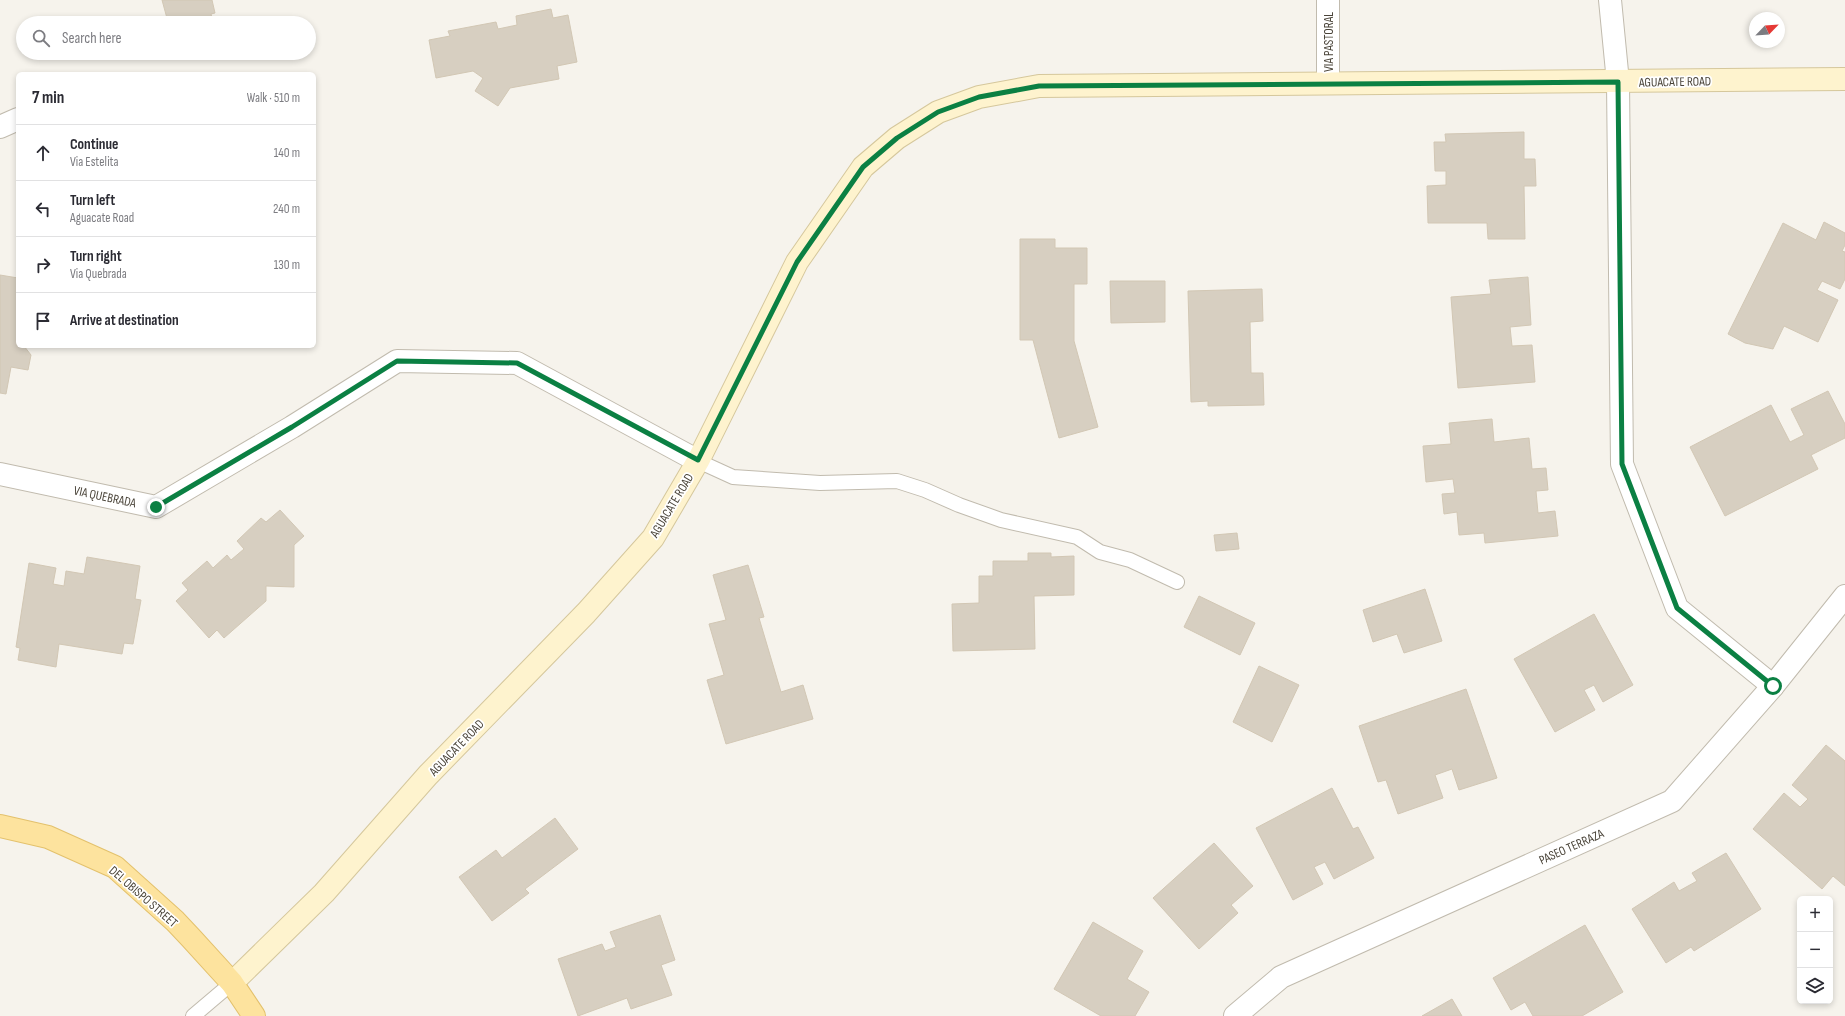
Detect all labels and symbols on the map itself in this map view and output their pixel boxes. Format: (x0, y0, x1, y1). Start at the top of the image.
street label: VIA PASTORAL (1321, 12, 1337, 72)
north arrow (1749, 12, 1785, 48)
street label: AGUACATE ROAD (1638, 73, 1711, 91)
street label: AGUACATE ROAD (646, 471, 697, 541)
street label: VIA QUEBRADA (72, 483, 138, 511)
route end (147, 498, 165, 516)
route start (1764, 677, 1782, 695)
street label: AGUACATE ROAD (425, 716, 487, 780)
street label: PASEO TERRAZA (1537, 825, 1607, 868)
street label: DEL OBISPO STREET (106, 863, 181, 931)

